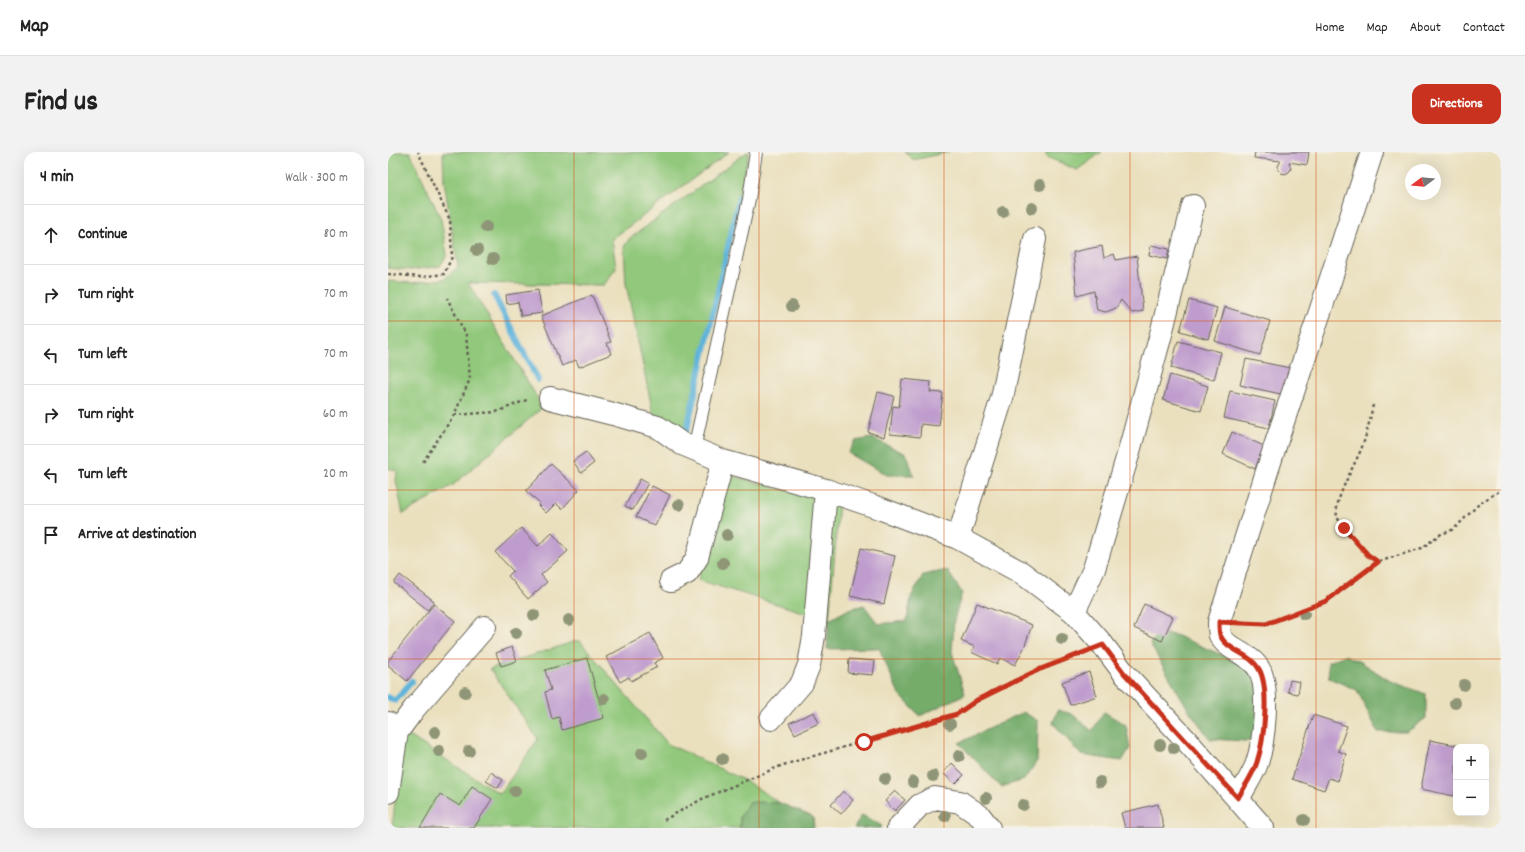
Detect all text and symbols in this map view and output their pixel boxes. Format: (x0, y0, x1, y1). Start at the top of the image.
text: Map (20, 14, 49, 41)
text: Home (1315, 18, 1344, 38)
text: Map (1366, 18, 1388, 38)
text: About (1410, 18, 1441, 38)
text: Contact (1463, 18, 1505, 38)
text: Find us (24, 84, 98, 124)
button: Directions (1412, 84, 1501, 124)
north arrow (1405, 164, 1441, 200)
text: 4 min (40, 166, 74, 190)
text: Walk · 300 m (285, 169, 348, 188)
icon: ahead (40, 224, 62, 246)
text: Continue (78, 224, 127, 246)
text: 80 m (324, 225, 348, 244)
icon: right (40, 284, 62, 306)
text: Turn right (78, 284, 134, 306)
text: 70 m (324, 285, 348, 304)
icon: left (40, 344, 62, 366)
text: Turn left (78, 344, 127, 366)
text: 70 m (324, 345, 348, 364)
icon: right (40, 404, 62, 426)
text: Turn right (78, 404, 134, 426)
text: 60 m (323, 405, 348, 424)
icon: left (40, 464, 62, 486)
text: Turn left (78, 464, 127, 486)
text: 20 m (323, 465, 348, 484)
route end (1335, 519, 1353, 537)
icon: arrive (40, 524, 62, 546)
text: Arrive at destination (78, 524, 196, 546)
route start (855, 733, 873, 751)
map controls (1453, 744, 1489, 816)
button: + (1453, 744, 1489, 780)
button: − (1453, 780, 1489, 816)

